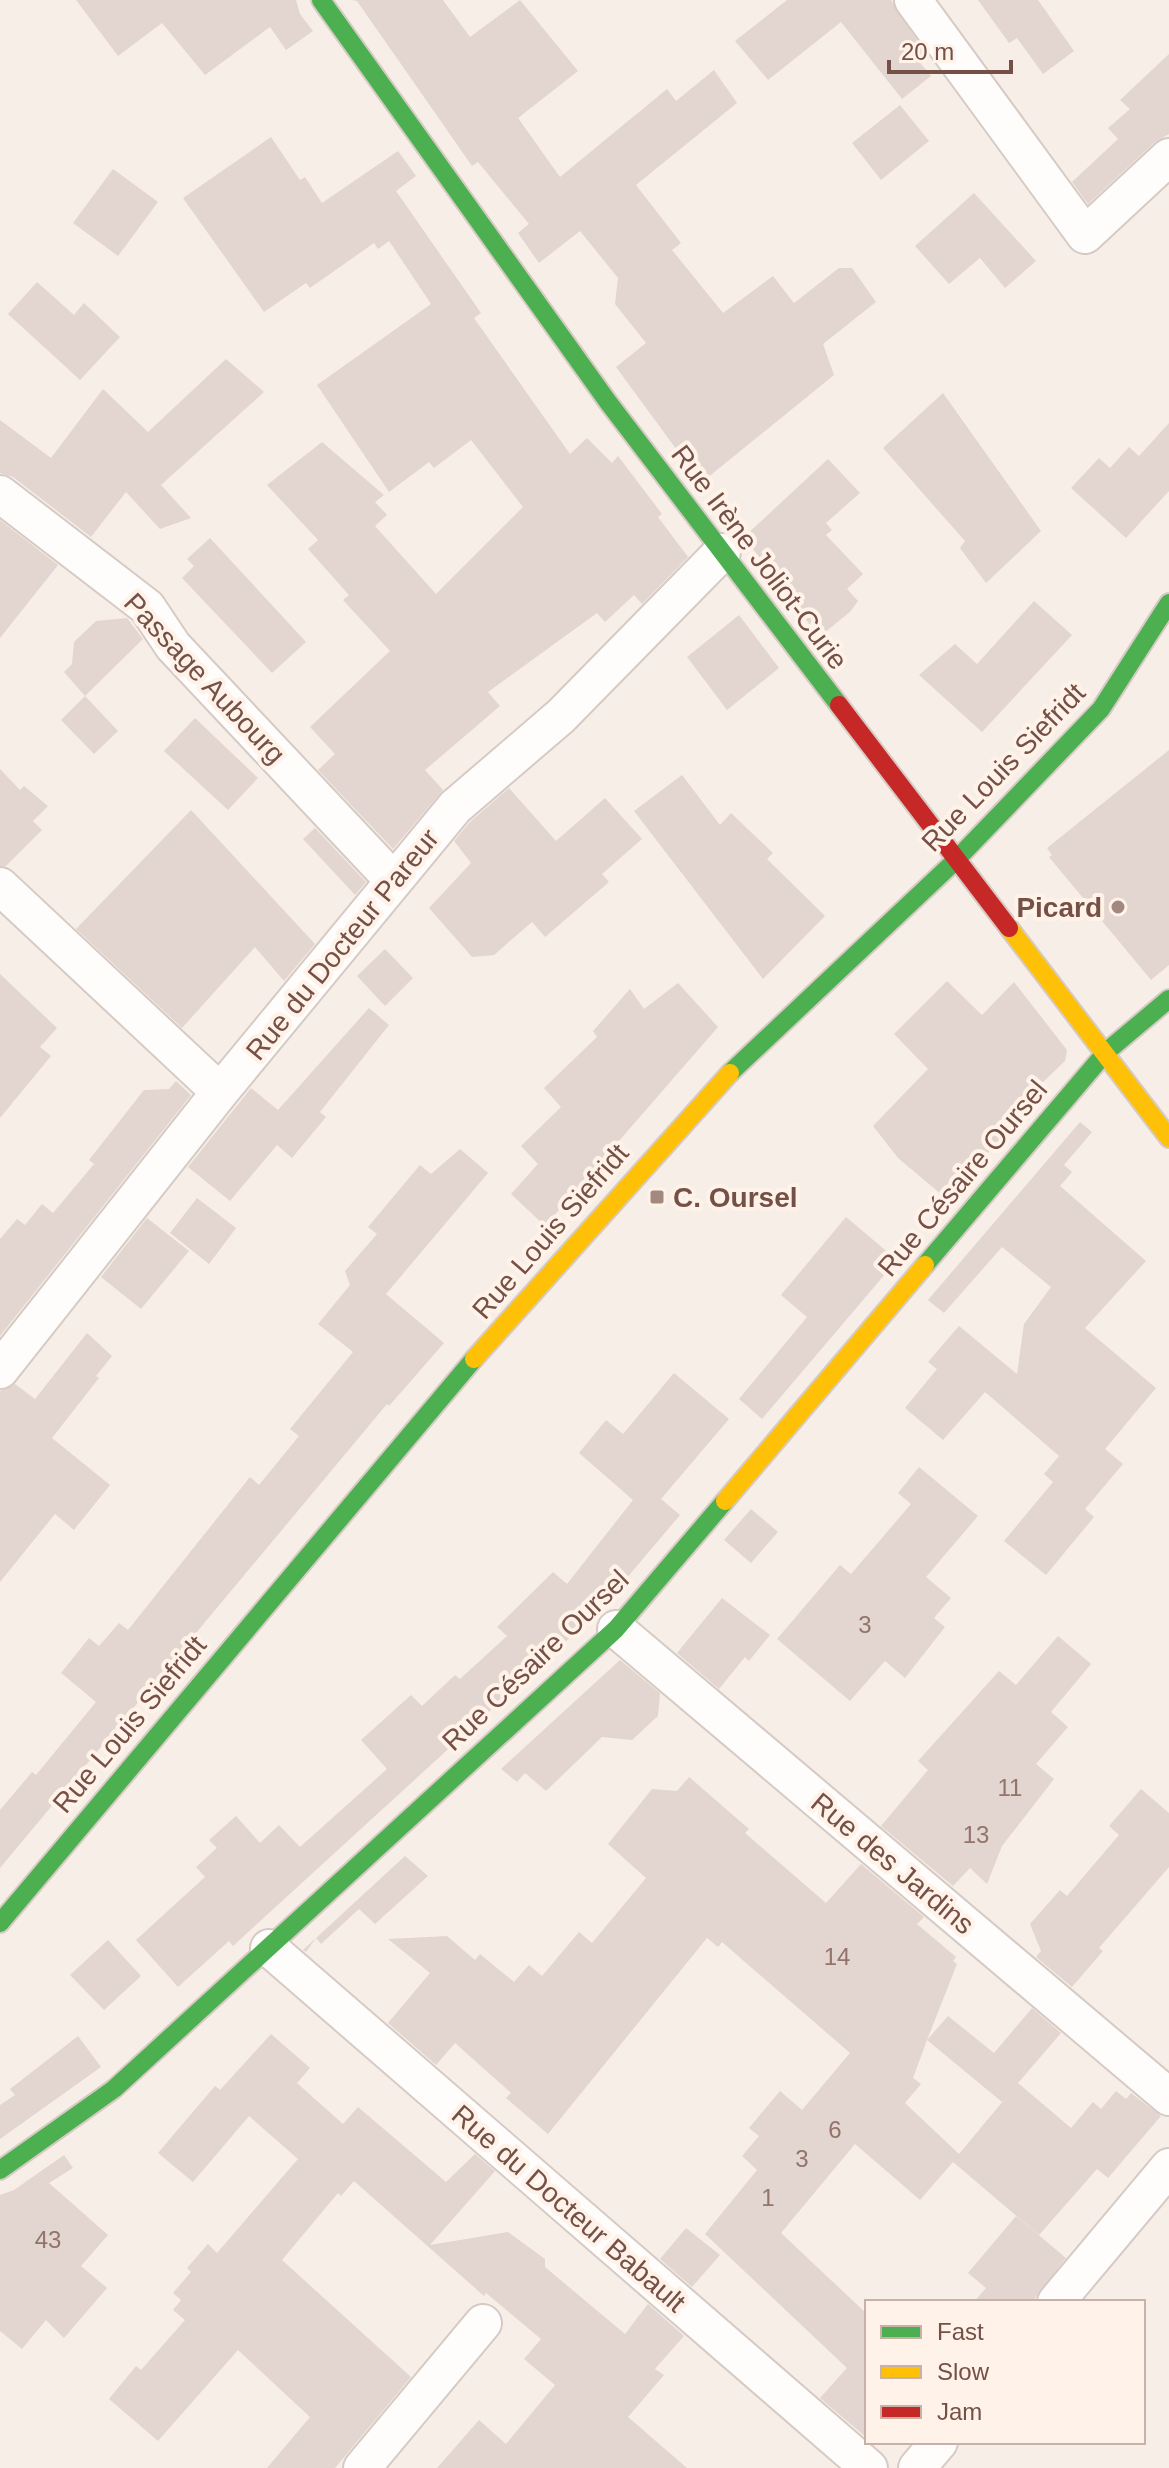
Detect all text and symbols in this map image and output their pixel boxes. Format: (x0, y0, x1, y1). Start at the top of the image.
scale bar (889, 24, 1011, 74)
text: 20 m (901, 38, 954, 65)
street label: Rue Irène Joliot-Curie (665, 439, 854, 675)
street label: Passage Aubourg (118, 587, 291, 770)
street label: Rue Louis Siefridt (915, 677, 1091, 858)
street label: Rue du Docteur Pareur (240, 823, 445, 1066)
place label: Picard (1016, 892, 1102, 923)
marker: Picard (1109, 898, 1127, 916)
street label: Rue Césaire Oursel (871, 1074, 1053, 1282)
street label: Rue Louis Siefridt (466, 1138, 635, 1325)
place label: C. Oursel (673, 1182, 797, 1213)
marker: C. Oursel (648, 1188, 666, 1206)
street label: Rue Césaire Oursel (436, 1564, 635, 1757)
house number: 3 (858, 1611, 872, 1638)
street label: Rue Louis Siefridt (46, 1630, 212, 1819)
house number: 11 (998, 1774, 1022, 1801)
street label: Rue des Jardins (805, 1786, 980, 1940)
house number: 13 (963, 1821, 989, 1848)
house number: 14 (824, 1943, 850, 1970)
street label: Rue du Docteur Babault (446, 2099, 692, 2318)
house number: 6 (828, 2116, 842, 2143)
house number: 3 (795, 2145, 809, 2172)
house number: 1 (761, 2184, 775, 2211)
house number: 43 (35, 2226, 61, 2253)
legend (865, 2300, 1145, 2444)
text: Fast (937, 2318, 984, 2345)
text: Slow (937, 2358, 990, 2385)
text: Jam (937, 2398, 982, 2425)

